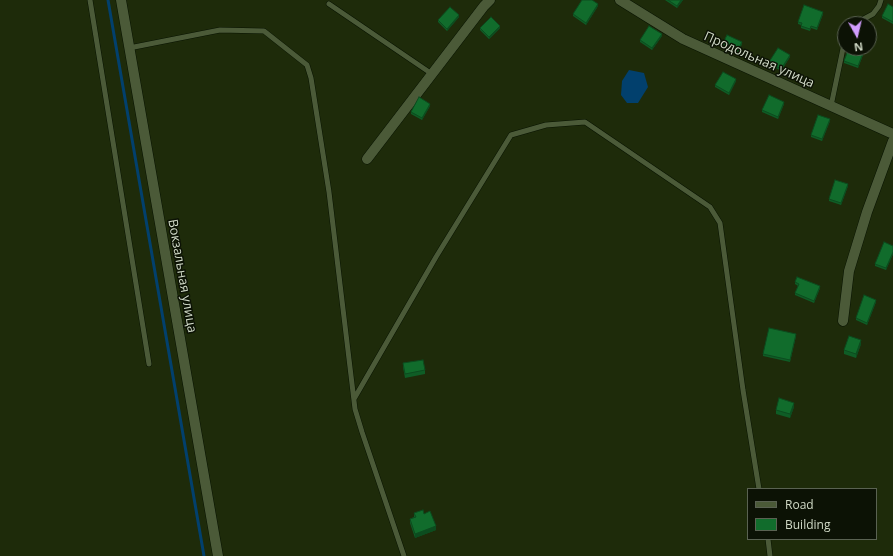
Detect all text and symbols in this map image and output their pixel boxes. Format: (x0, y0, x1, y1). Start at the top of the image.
north arrow (837, 16, 877, 56)
street label: Продольная улица (701, 29, 817, 91)
text: N (853, 39, 864, 55)
street label: Вокзальная улица (164, 218, 200, 334)
legend (747, 488, 877, 540)
text: Road (785, 496, 814, 513)
text: Building (785, 516, 830, 533)

